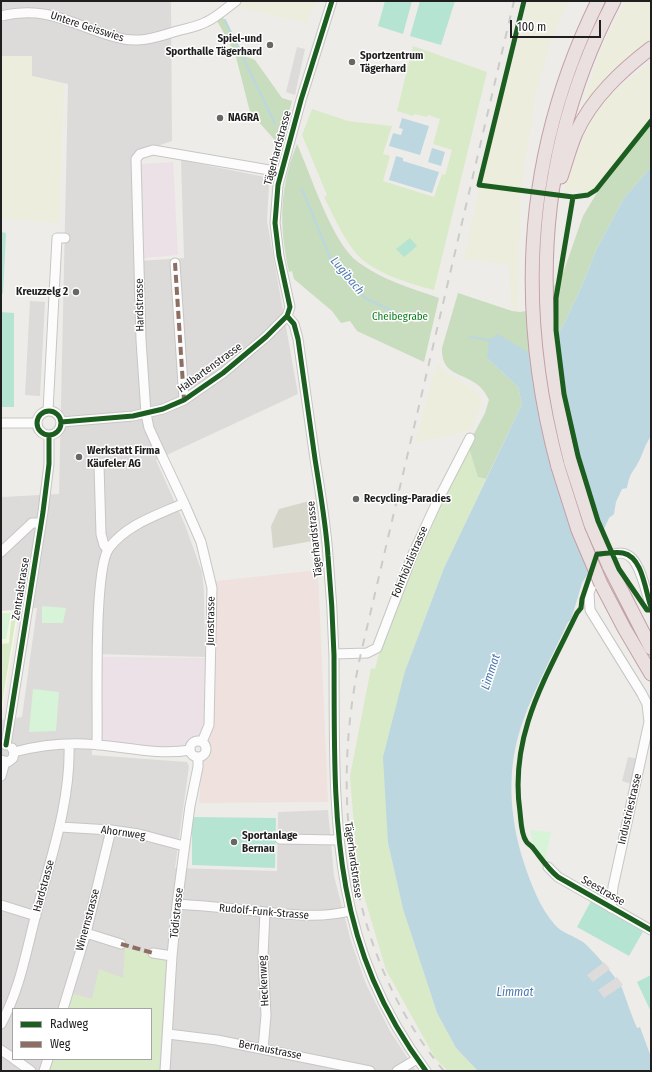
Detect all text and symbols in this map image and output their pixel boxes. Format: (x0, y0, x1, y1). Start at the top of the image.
street label: Untere Geisswies (49, 9, 125, 45)
scale bar (512, 12, 603, 38)
text: 100 m (517, 20, 546, 34)
place label: Spiel-und Sporthalle Tägerhard (166, 32, 262, 58)
marker: Spiel-und Sporthalle Tägerhard (265, 40, 275, 50)
place label: Sportzentrum Tägerhard (360, 49, 423, 75)
marker: Sportzentrum Tägerhard (347, 57, 357, 67)
street label: Tägerhardstrasse (262, 109, 294, 187)
place label: NAGRA (228, 111, 259, 125)
marker: NAGRA (215, 113, 225, 123)
water label: Lugibach (327, 254, 367, 298)
street label: Hardstrasse (133, 278, 147, 332)
place label: Kreuzzelg 2 (16, 285, 68, 299)
marker: Kreuzzelg 2 (71, 287, 81, 297)
park label: Cheibegrabe (372, 310, 428, 324)
street label: Halbartenstrasse (175, 340, 245, 396)
place label: Werkstatt Firma Käufeler AG (87, 444, 160, 470)
marker: Werkstatt Firma Käufeler AG (74, 452, 84, 462)
place label: Recycling-Paradies (364, 492, 451, 506)
marker: Recycling-Paradies (351, 494, 361, 504)
street label: Tägerhardstrasse (304, 500, 326, 578)
street label: Fohrhölzlistrasse (389, 524, 431, 600)
street label: Zentralstrasse (10, 557, 32, 621)
street label: Jurastrasse (204, 596, 218, 646)
water label: Limmat (478, 652, 504, 692)
street label: Industriestrasse (615, 772, 645, 846)
street label: Tägerhardstrasse (341, 821, 365, 899)
street label: Ahornweg (100, 823, 146, 843)
place label: Sportanlage Bernau (242, 829, 298, 855)
marker: Sportanlage Bernau (229, 837, 239, 847)
street label: Hardstrasse (31, 859, 57, 913)
street label: Seestrasse (579, 873, 627, 909)
street label: Tödistrasse (168, 887, 186, 939)
street label: Winernstrasse (73, 888, 103, 952)
street label: Rudolf-Funk-Strasse (218, 901, 310, 923)
street label: Heckenweg (256, 955, 272, 1007)
water label: Limmat (497, 986, 533, 1000)
legend (12, 1008, 152, 1060)
text: Radweg (50, 1017, 88, 1031)
text: Weg (50, 1037, 70, 1051)
street label: Bernaustrasse (237, 1037, 303, 1063)

